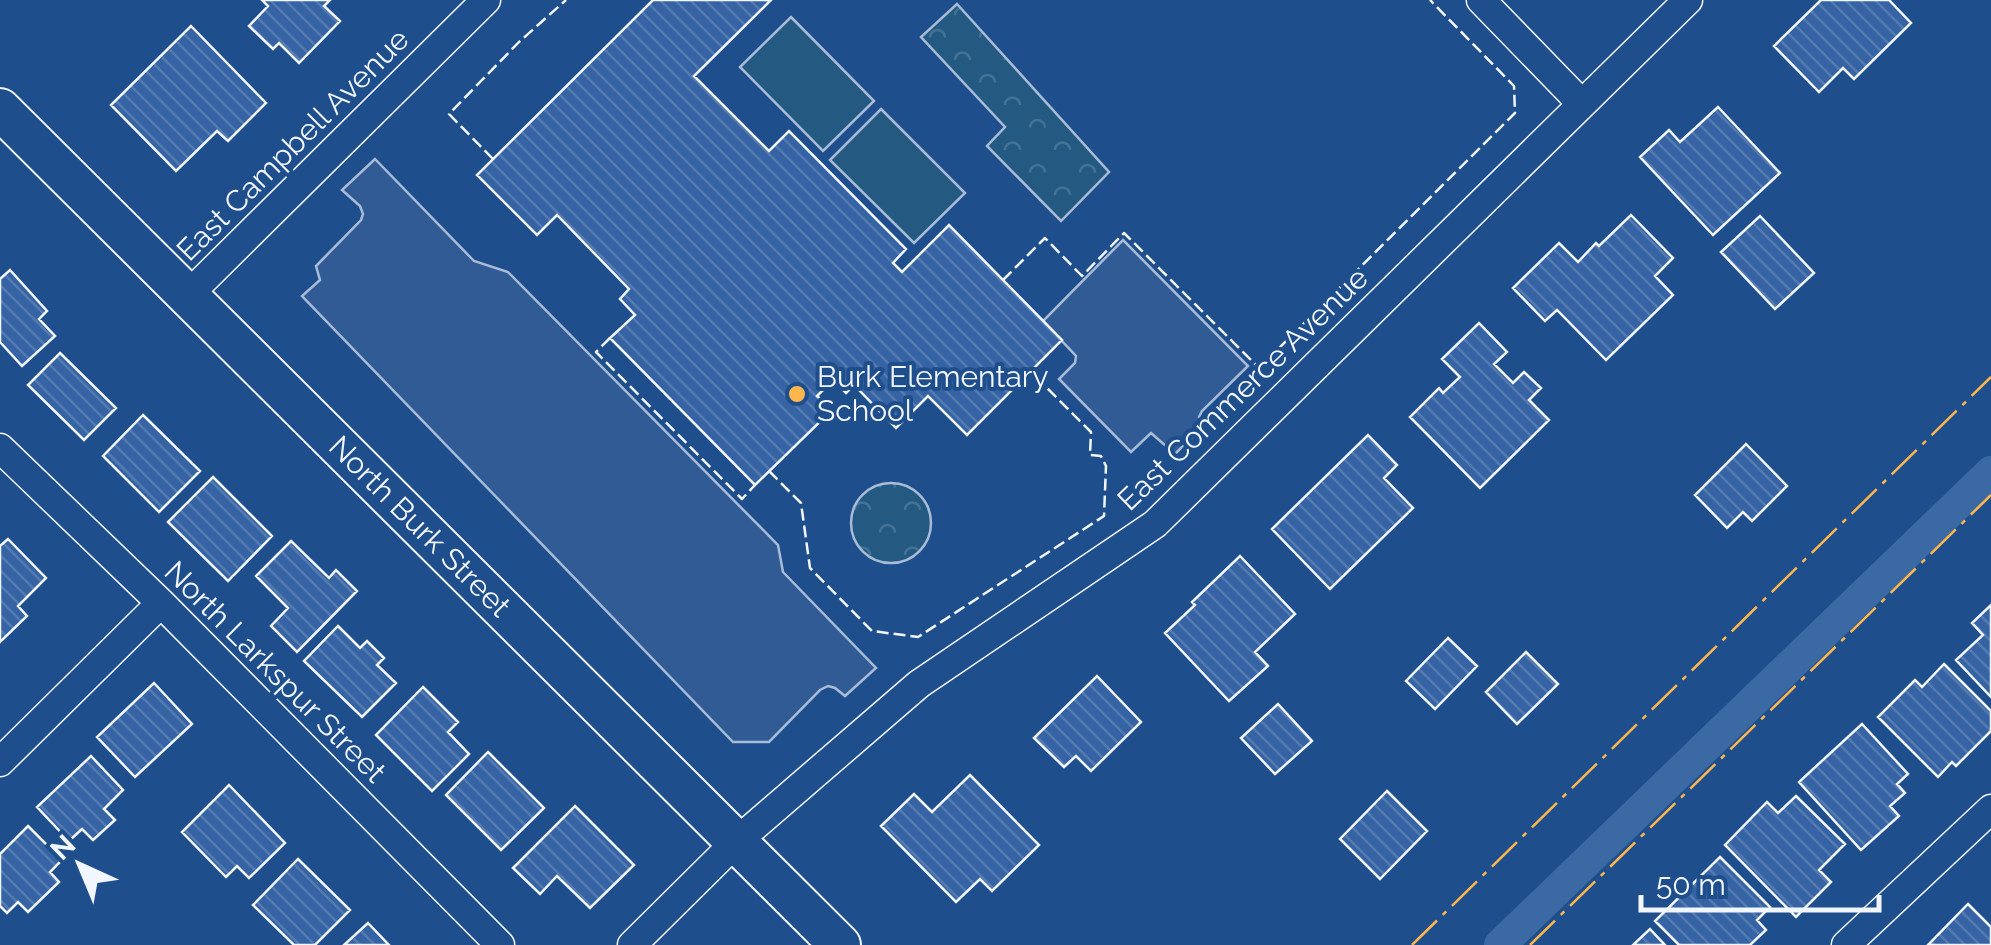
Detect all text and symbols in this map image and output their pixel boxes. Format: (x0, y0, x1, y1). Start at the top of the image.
street label: East Campbell Avenue (170, 22, 416, 268)
street label: East Commerce Avenue (1110, 260, 1375, 517)
place label: Burk Elementary School (817, 359, 1049, 428)
marker: Burk Elementary School (786, 383, 808, 405)
street label: North Burk Street (322, 429, 518, 624)
street label: North Larkspur Street (158, 554, 393, 789)
north arrow (30, 815, 130, 915)
text: N (44, 828, 82, 867)
scale bar (1641, 850, 1878, 912)
text: 50 m (1656, 867, 1726, 902)

